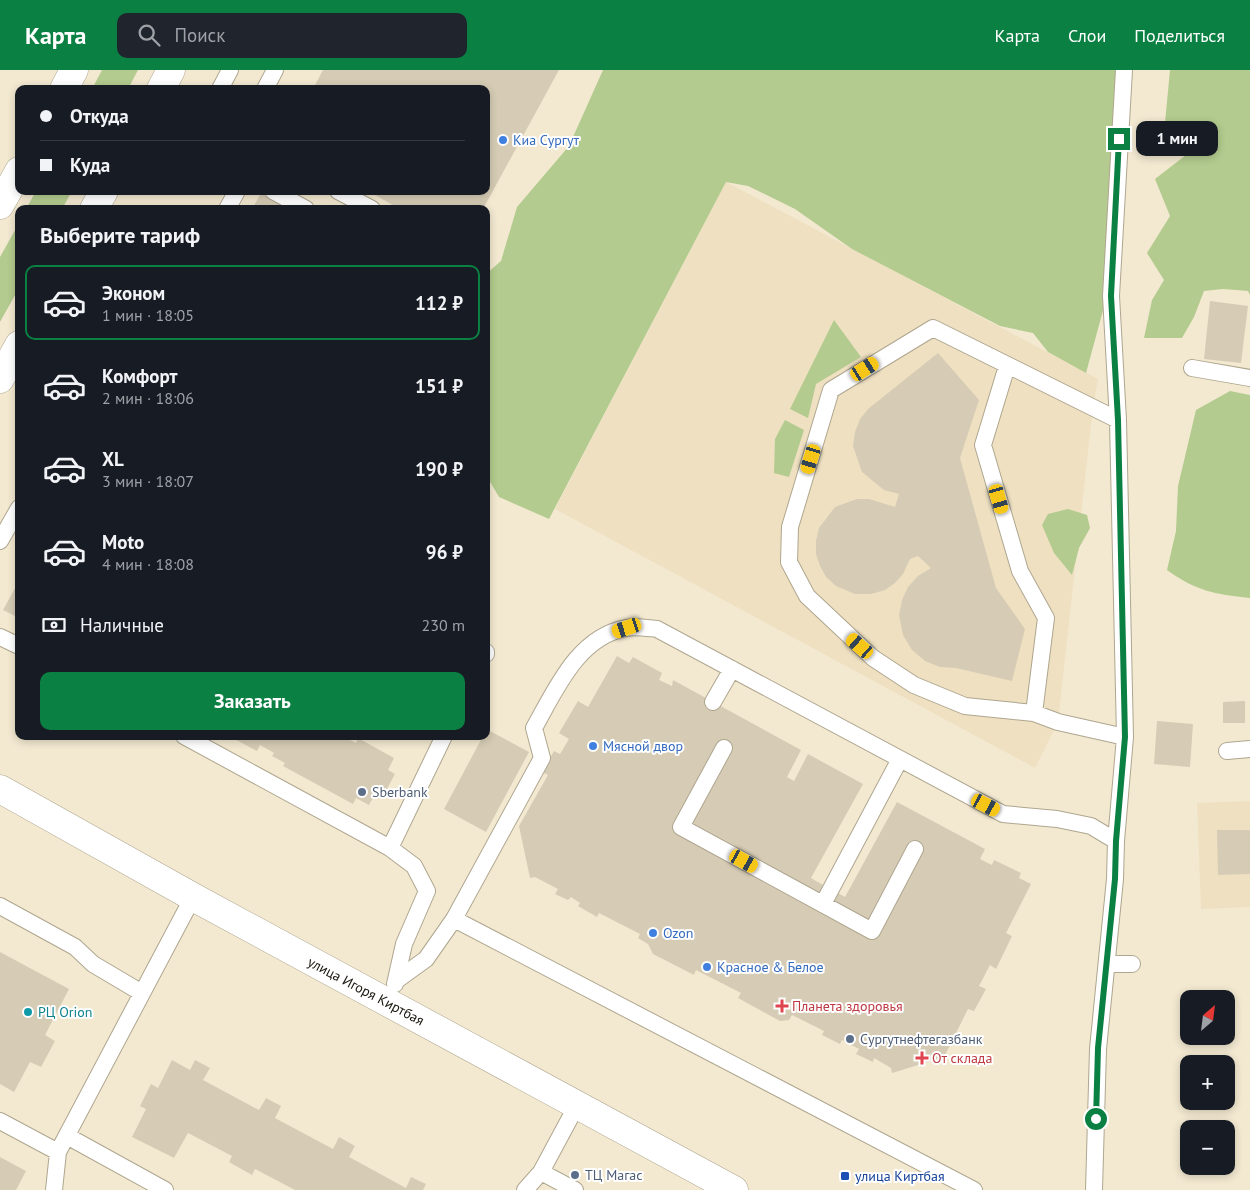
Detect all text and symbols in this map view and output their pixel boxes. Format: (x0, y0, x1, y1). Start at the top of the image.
search box (117, 13, 467, 58)
text: Карта (25, 20, 87, 51)
icon: search (135, 21, 163, 49)
text: Поиск (175, 23, 225, 47)
text: Карта (995, 24, 1040, 47)
text: Слои (1068, 24, 1106, 47)
text: Поделиться (1134, 24, 1225, 47)
text: Откуда (70, 104, 129, 128)
callout: 1 мин (1136, 122, 1219, 156)
route end (1108, 128, 1130, 150)
text: 1 мин (1156, 128, 1198, 148)
place label: Киа Сургут (513, 131, 580, 149)
marker: Киа Сургут (497, 134, 509, 146)
text: Куда (70, 153, 110, 177)
text: Выберите тариф (40, 221, 200, 249)
icon: car (42, 280, 87, 325)
text: Эконом (102, 281, 165, 305)
text: 112 ₽ (415, 291, 463, 315)
text: 1 мин · 18:05 (102, 305, 194, 325)
car (848, 355, 881, 383)
icon: car (42, 363, 87, 408)
text: Комфорт (102, 364, 178, 388)
text: 151 ₽ (415, 374, 463, 398)
text: 2 мин · 18:06 (102, 388, 194, 408)
car (799, 442, 822, 476)
icon: car (42, 446, 87, 491)
text: XL (102, 447, 124, 471)
text: 190 ₽ (415, 457, 463, 481)
text: 3 мин · 18:07 (102, 471, 194, 491)
car (987, 483, 1010, 515)
icon: car (42, 529, 87, 574)
text: Moto (102, 530, 144, 554)
text: 96 ₽ (426, 540, 463, 564)
text: 4 мин · 18:08 (102, 554, 194, 574)
icon: cash (40, 611, 68, 639)
text: Наличные (80, 613, 164, 637)
text: 230 m (422, 615, 465, 635)
car (610, 616, 643, 640)
car (843, 630, 876, 662)
button: Заказать (40, 672, 465, 730)
place label: Мясной двор (603, 737, 683, 755)
marker: Мясной двор (587, 740, 599, 752)
place label: Sberbank (372, 783, 428, 801)
marker: Sberbank (356, 786, 368, 798)
car (969, 791, 1002, 819)
car (727, 847, 760, 875)
place label: Ozon (663, 924, 693, 942)
marker: Ozon (647, 927, 659, 939)
street label: улица Игоря Киртбая (305, 953, 427, 1029)
place label: Красное & Белое (717, 958, 824, 976)
marker: Красное & Белое (701, 961, 713, 973)
north arrow (1180, 990, 1235, 1045)
map controls (1180, 990, 1235, 1175)
place label: Планета здоровья (792, 997, 903, 1015)
marker: Планета здоровья (776, 1000, 788, 1012)
place label: РЦ Orion (38, 1003, 92, 1021)
marker: РЦ Orion (22, 1006, 34, 1018)
place label: Сургутнефтегазбанк (860, 1030, 983, 1048)
marker: Сургутнефтегазбанк (844, 1033, 856, 1045)
place label: От склада (932, 1049, 992, 1067)
marker: От склада (916, 1052, 928, 1064)
button: + (1180, 1055, 1235, 1110)
route start (1085, 1108, 1107, 1130)
button: − (1180, 1120, 1235, 1175)
place label: ТЦ Магас (585, 1166, 643, 1184)
place label: улица Киртбая (855, 1167, 945, 1185)
marker: ТЦ Магас (569, 1169, 581, 1181)
marker: улица Киртбая (839, 1170, 851, 1182)

